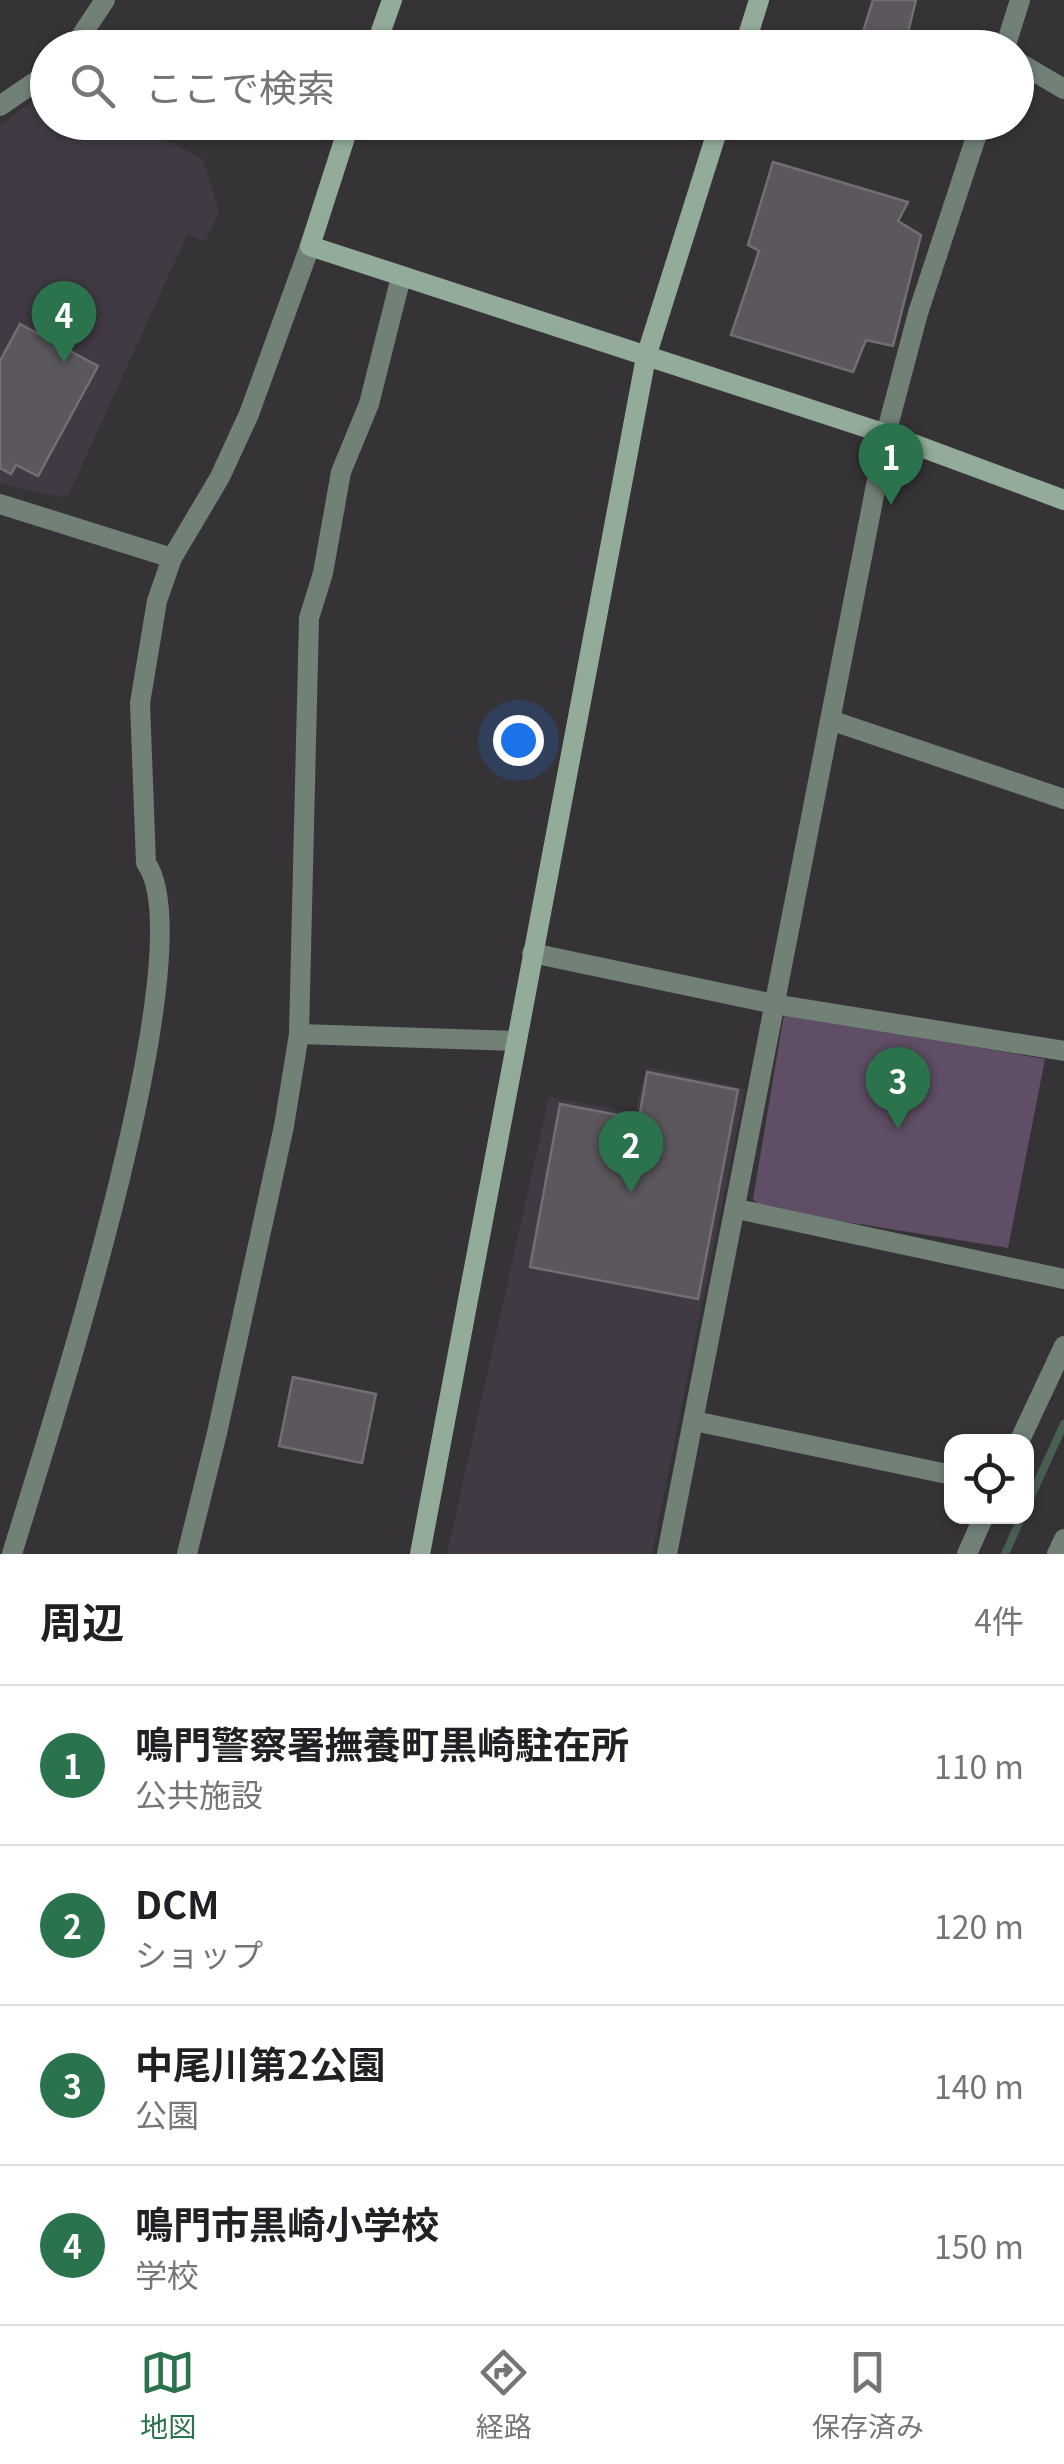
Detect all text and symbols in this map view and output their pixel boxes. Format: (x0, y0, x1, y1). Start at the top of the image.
search box (30, 30, 1034, 140)
icon: search (65, 58, 120, 113)
text: ここで検索 (145, 58, 335, 113)
pin: 4 (32, 280, 96, 363)
pin: 1 (858, 422, 924, 505)
your location (493, 715, 544, 766)
pin: 3 (866, 1046, 930, 1129)
pin: 2 (598, 1110, 664, 1193)
map controls (944, 1434, 1034, 1524)
button: locate (944, 1434, 1034, 1524)
text: 周辺 (40, 1589, 124, 1650)
text: 4件 (974, 1596, 1024, 1642)
text: 鳴門警察署撫養町黒崎駐在所 (135, 1715, 629, 1770)
text: 1 (63, 1742, 82, 1788)
text: 110 m (934, 1742, 1024, 1788)
text: 公共施設 (135, 1770, 263, 1816)
text: DCM (135, 1875, 219, 1930)
text: 2 (63, 1902, 82, 1948)
text: 120 m (934, 1902, 1024, 1948)
text: ショップ (135, 1930, 263, 1976)
text: 中尾川第2公園 (135, 2035, 385, 2090)
text: 3 (63, 2062, 82, 2108)
text: 140 m (934, 2062, 1024, 2108)
text: 公園 (135, 2090, 199, 2136)
text: 鳴門市黒崎小学校 (135, 2195, 439, 2250)
text: 4 (63, 2222, 82, 2268)
text: 150 m (934, 2222, 1024, 2268)
text: 学校 (135, 2250, 199, 2296)
tab: 地図 (140, 2345, 196, 2445)
tab: 経路 (476, 2345, 532, 2445)
tab: 保存済み (812, 2345, 924, 2445)

